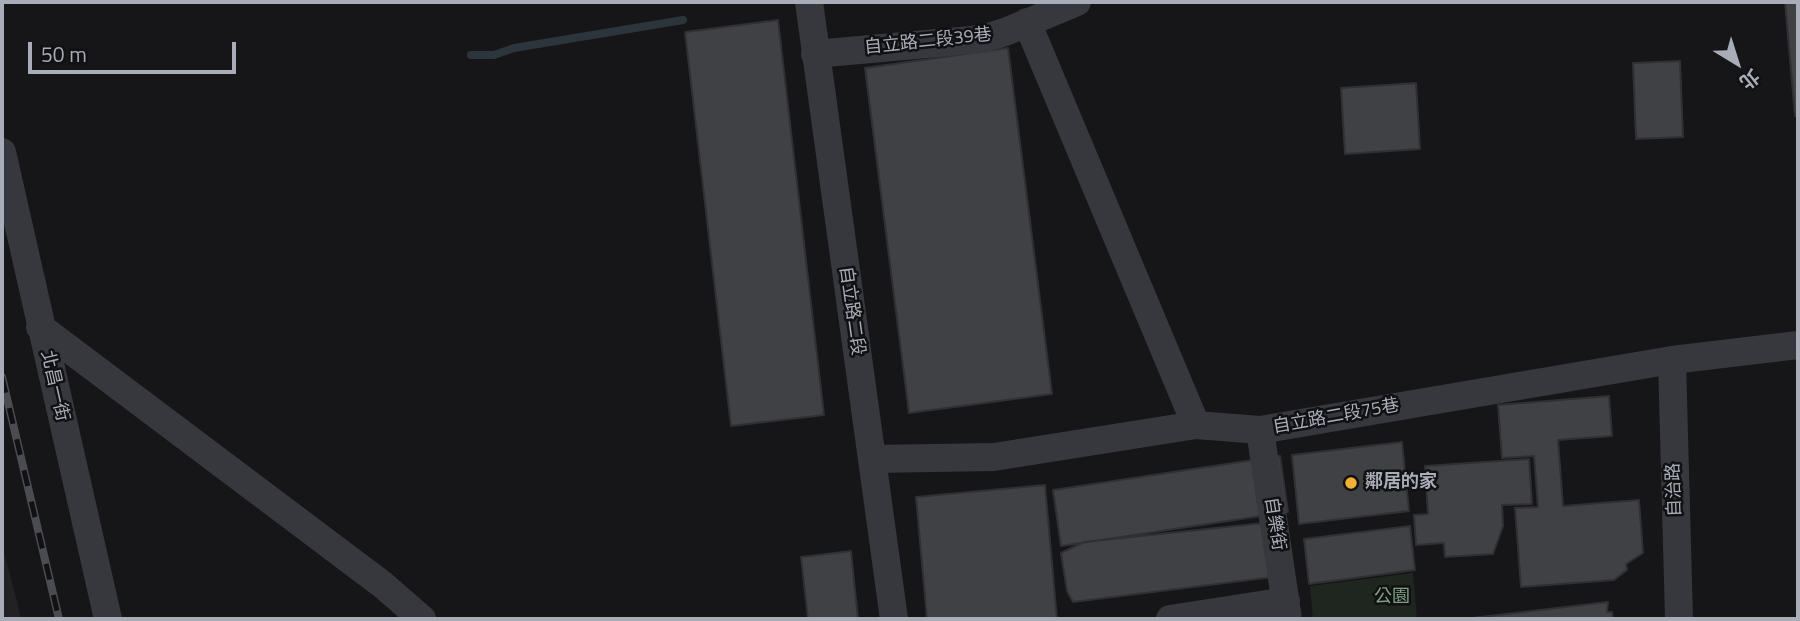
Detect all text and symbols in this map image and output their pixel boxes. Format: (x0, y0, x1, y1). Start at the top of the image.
street label: 自立路二段39巷 (863, 25, 993, 59)
scale bar (32, 28, 240, 72)
north arrow (1702, 28, 1772, 98)
text: 50 m (41, 38, 87, 70)
text: 北 (1734, 63, 1767, 97)
street label: 自立路二段 (834, 265, 868, 357)
street label: 北昌一街 (35, 348, 73, 424)
street label: 自立路二段75巷 (1271, 395, 1401, 439)
street label: 自治路 (1663, 463, 1687, 517)
place label: 鄰居的家 (1365, 472, 1437, 494)
marker: 鄰居的家 (1343, 475, 1359, 491)
street label: 自樂街 (1259, 496, 1289, 552)
park label: 公園 (1374, 587, 1410, 609)

